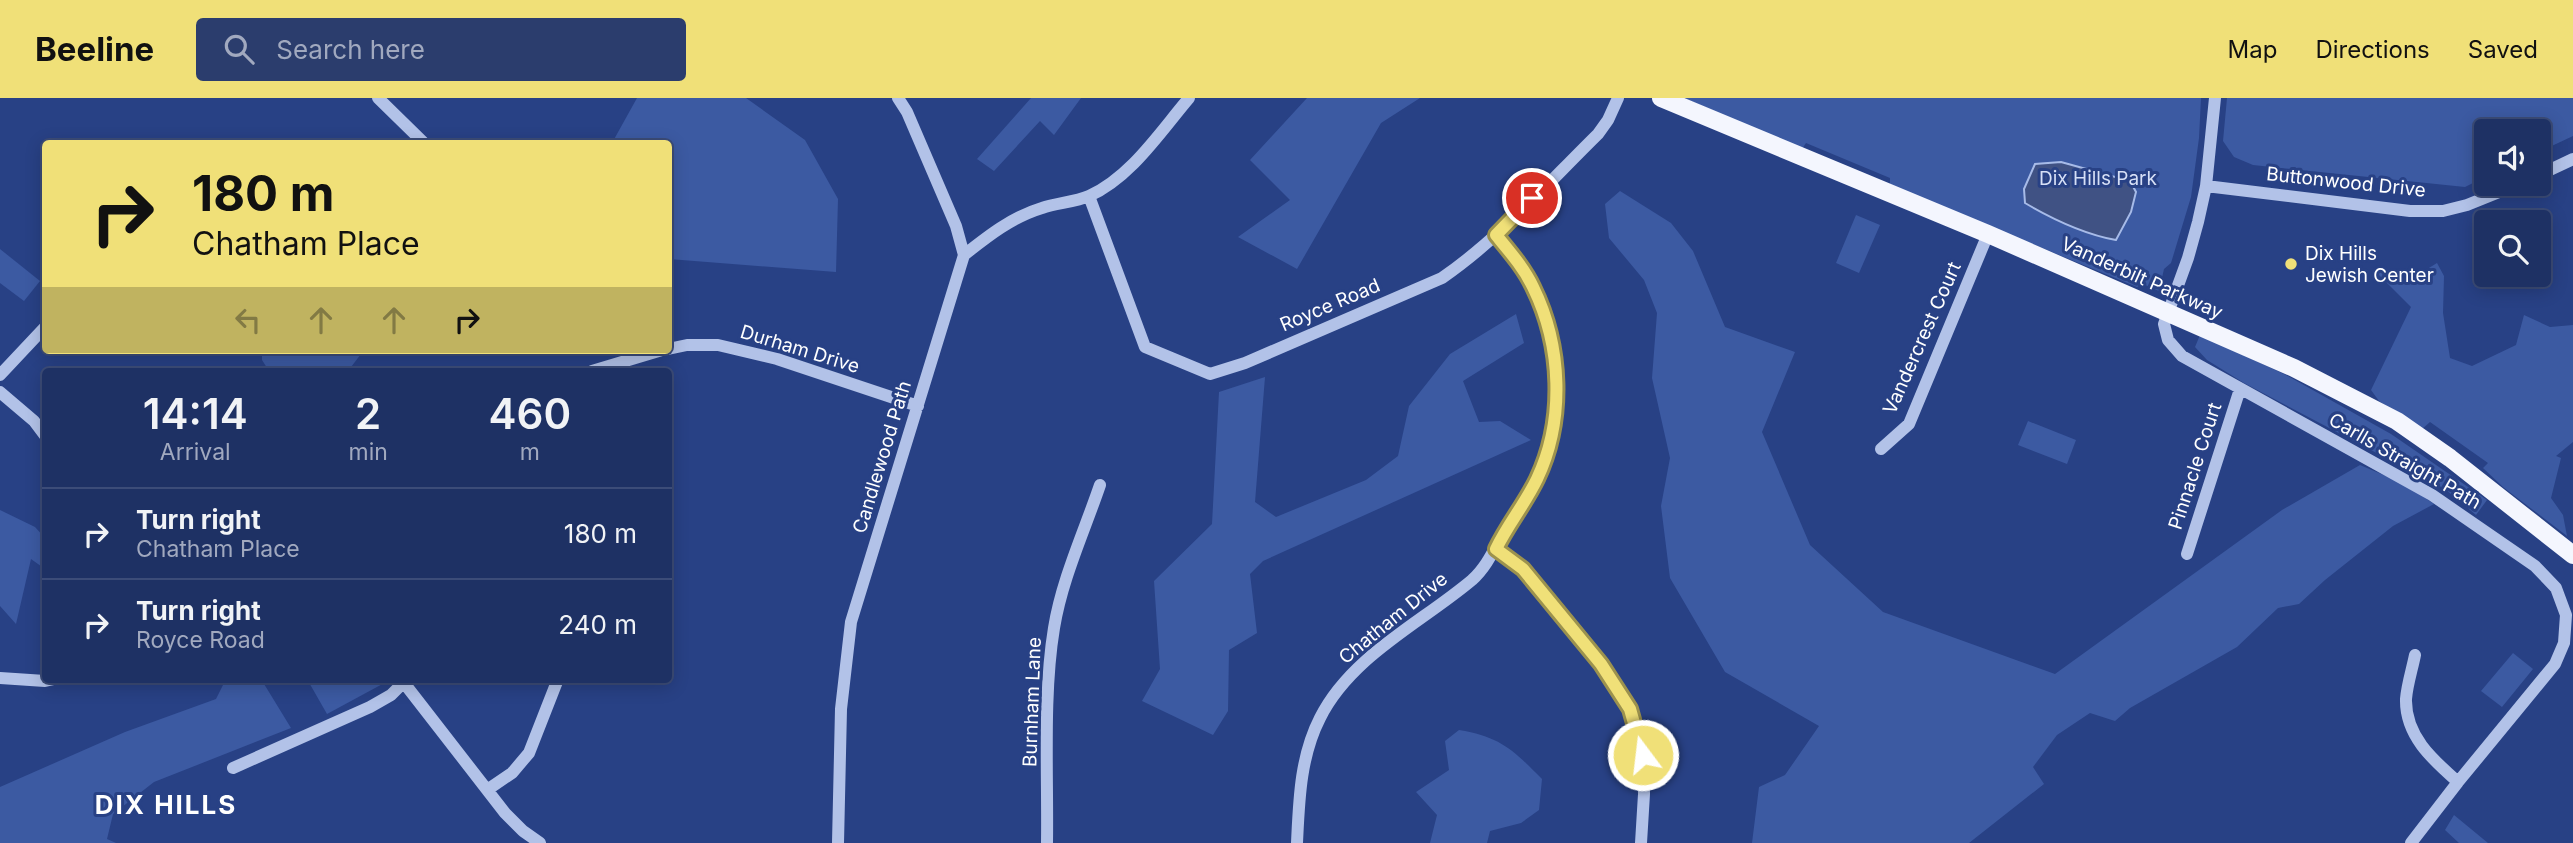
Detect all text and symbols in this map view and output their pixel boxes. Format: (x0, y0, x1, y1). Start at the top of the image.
search box (196, 18, 686, 81)
text: Beeline (35, 29, 154, 69)
icon: search (220, 30, 258, 68)
text: Search here (276, 34, 425, 65)
text: Map (2228, 35, 2277, 64)
text: Directions (2315, 35, 2430, 64)
text: Saved (2468, 35, 2538, 64)
map controls (2474, 119, 2551, 287)
button: sound (2474, 119, 2551, 196)
street label: Buttonwood Drive (2265, 162, 2427, 202)
text: 180 m (192, 164, 334, 223)
park label: Dix Hills Park (2039, 167, 2158, 190)
icon: right (77, 168, 168, 259)
pin (1502, 168, 1562, 228)
icon: arrive (1513, 179, 1551, 217)
button: search (2474, 210, 2551, 287)
text: Chatham Place (192, 224, 420, 263)
street label: Vanderbilt Parkway (2058, 232, 2227, 324)
place label: Dix Hills Jewish Center (2305, 242, 2434, 287)
marker: Dix Hills Jewish Center (2283, 256, 2299, 272)
street label: Vandercrest Court (1878, 258, 1966, 418)
street label: Royce Road (1277, 274, 1383, 336)
icon: left (229, 301, 267, 339)
icon: ahead (302, 301, 340, 339)
icon: ahead (375, 301, 413, 339)
icon: right (448, 301, 486, 339)
street label: Durham Drive (738, 320, 862, 378)
street label: Candlewood Path (848, 378, 916, 536)
text: 14:14 (143, 388, 248, 439)
text: 2 (355, 388, 381, 439)
text: 460 (489, 388, 571, 439)
street label: Pinnacle Court (2164, 400, 2226, 532)
street label: Carlls Straight Path (2325, 408, 2485, 514)
text: Arrival (160, 438, 231, 466)
text: min (348, 438, 388, 466)
text: m (520, 438, 540, 466)
text: Turn right (136, 504, 261, 535)
icon: right (77, 515, 115, 553)
text: 180 m (564, 518, 637, 549)
text: Chatham Place (136, 535, 300, 563)
street label: Chatham Drive (1334, 567, 1452, 669)
text: Turn right (136, 595, 261, 626)
icon: right (77, 606, 115, 644)
text: 240 m (558, 609, 637, 640)
text: Royce Road (136, 626, 265, 654)
street label: Burnham Lane (1018, 637, 1046, 767)
position arrow (1606, 718, 1680, 792)
district label: DIX HILLS (95, 789, 237, 820)

